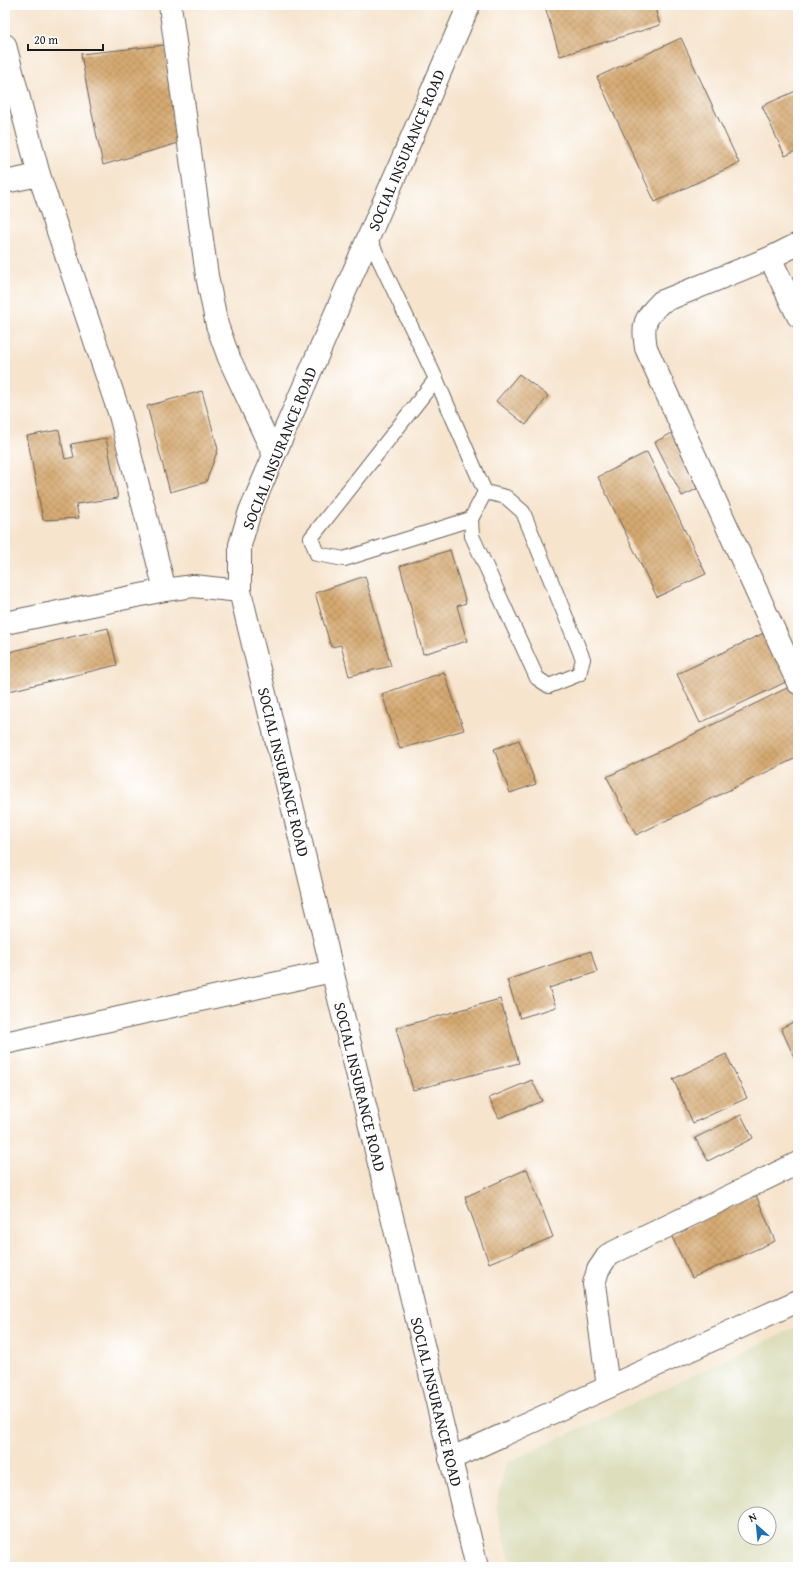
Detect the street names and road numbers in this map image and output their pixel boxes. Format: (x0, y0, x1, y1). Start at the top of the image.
street label: SOCIAL INSURANCE ROAD (361, 65, 451, 235)
street label: SOCIAL INSURANCE ROAD (235, 363, 323, 533)
street label: SOCIAL INSURANCE ROAD (252, 685, 316, 859)
street label: SOCIAL INSURANCE ROAD (328, 1000, 393, 1174)
street label: SOCIAL INSURANCE ROAD (405, 1314, 469, 1489)

